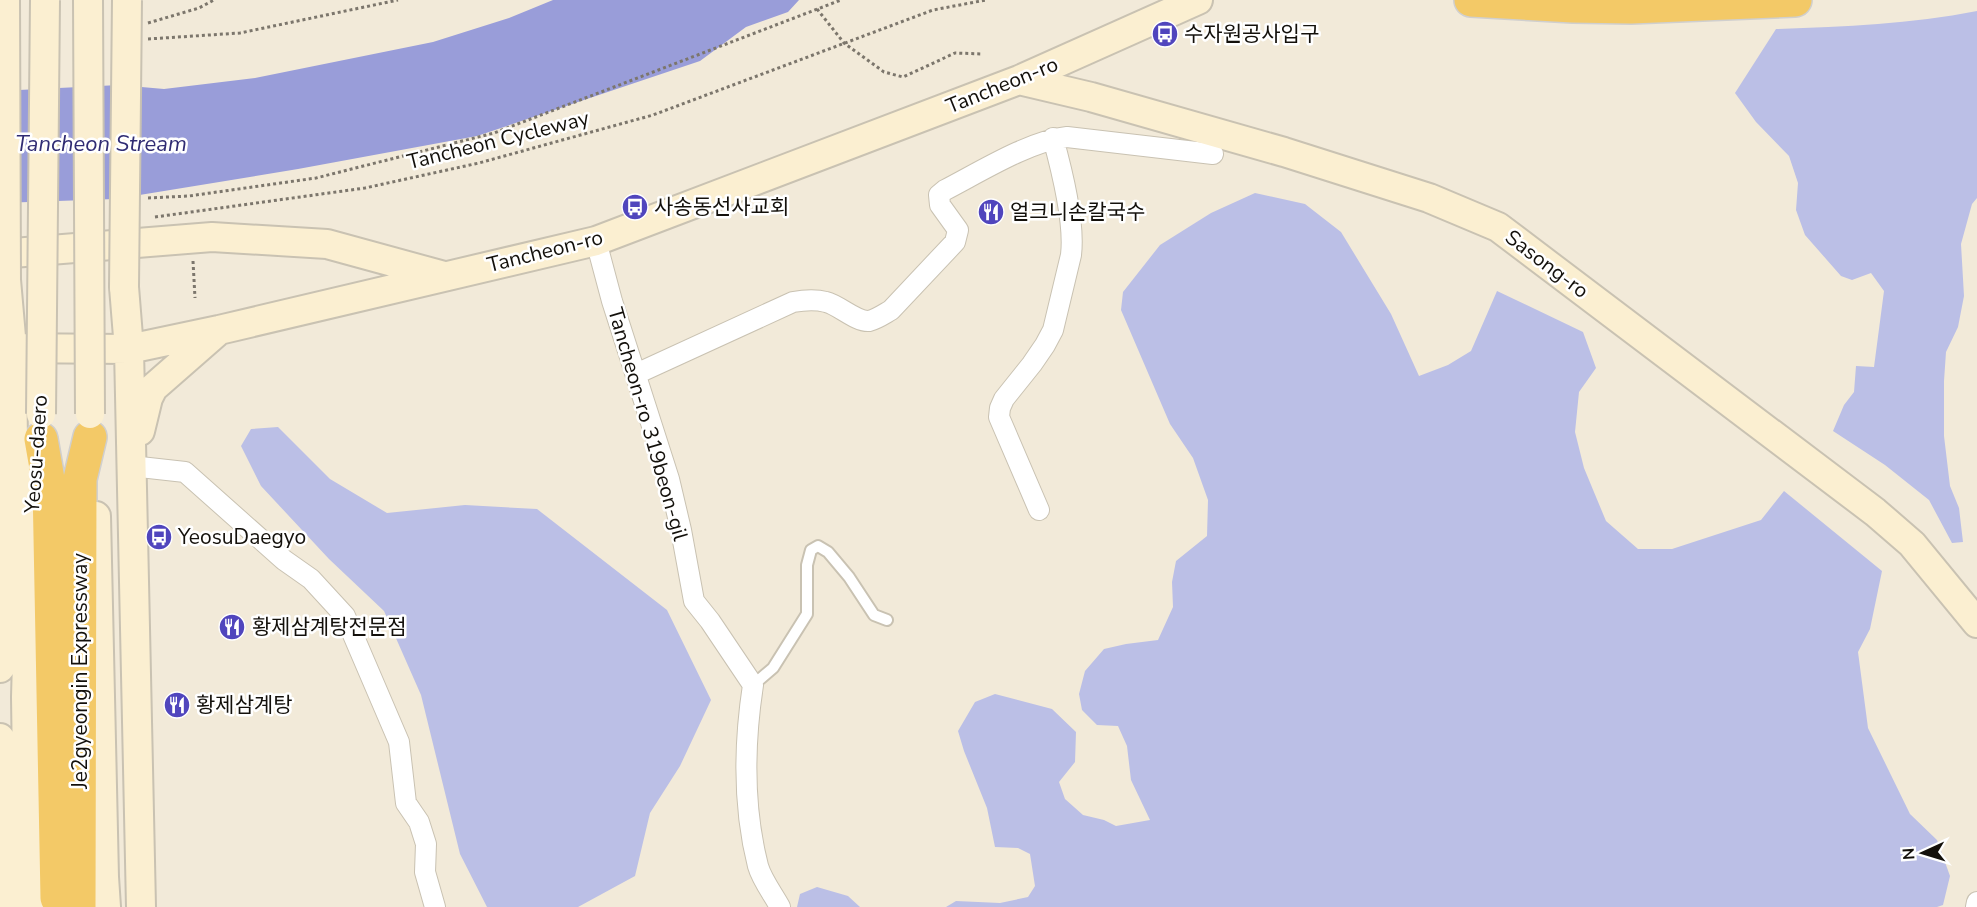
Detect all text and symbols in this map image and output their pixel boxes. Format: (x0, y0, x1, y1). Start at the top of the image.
bus stop icon: 수자원공사입구 (1150, 19, 1180, 49)
place label: 수자원공사입구 (1184, 20, 1319, 48)
street label: Tancheon-ro (942, 50, 1062, 120)
street label: Tancheon Cycleway (404, 104, 592, 176)
water label: Tancheon Stream (15, 129, 187, 159)
bus stop icon: 사송동선사교회 (620, 192, 650, 222)
place label: 사송동선사교회 (654, 193, 789, 221)
restaurant icon: 얼크니손칼국수 (976, 197, 1006, 227)
place label: 얼크니손칼국수 (1010, 198, 1145, 226)
street label: Tancheon-ro (484, 223, 606, 279)
street label: Sasong-ro (1499, 223, 1595, 305)
street label: Tancheon-ro 319beon-gil (601, 304, 695, 545)
street label: Yeosu-daero (18, 394, 54, 515)
bus stop icon: YeosuDaegyo (144, 522, 174, 552)
place label: YeosuDaegyo (177, 523, 306, 551)
street label: Je2gyeongin Expressway (66, 553, 94, 790)
restaurant icon: 황제삼계탕전문점 (217, 612, 247, 642)
place label: 황제삼계탕전문점 (252, 613, 407, 641)
restaurant icon: 황제삼계탕 (162, 690, 192, 720)
place label: 황제삼계탕 (196, 691, 293, 719)
north arrow (1893, 823, 1953, 883)
text: N (1898, 847, 1920, 861)

